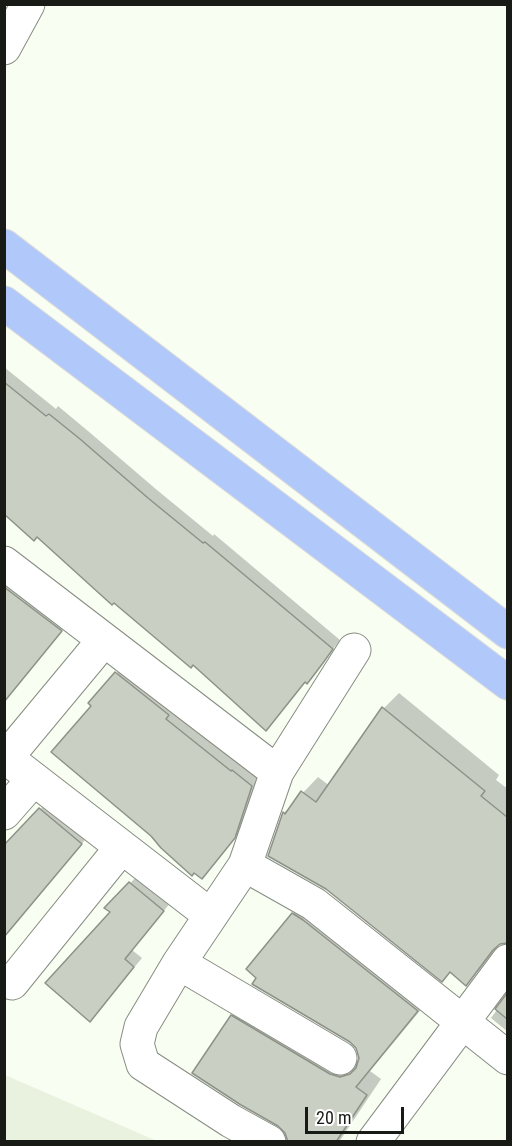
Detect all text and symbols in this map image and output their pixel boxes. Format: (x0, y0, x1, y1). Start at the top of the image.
scale bar (308, 1095, 407, 1133)
text: 20 m (316, 1107, 351, 1128)

